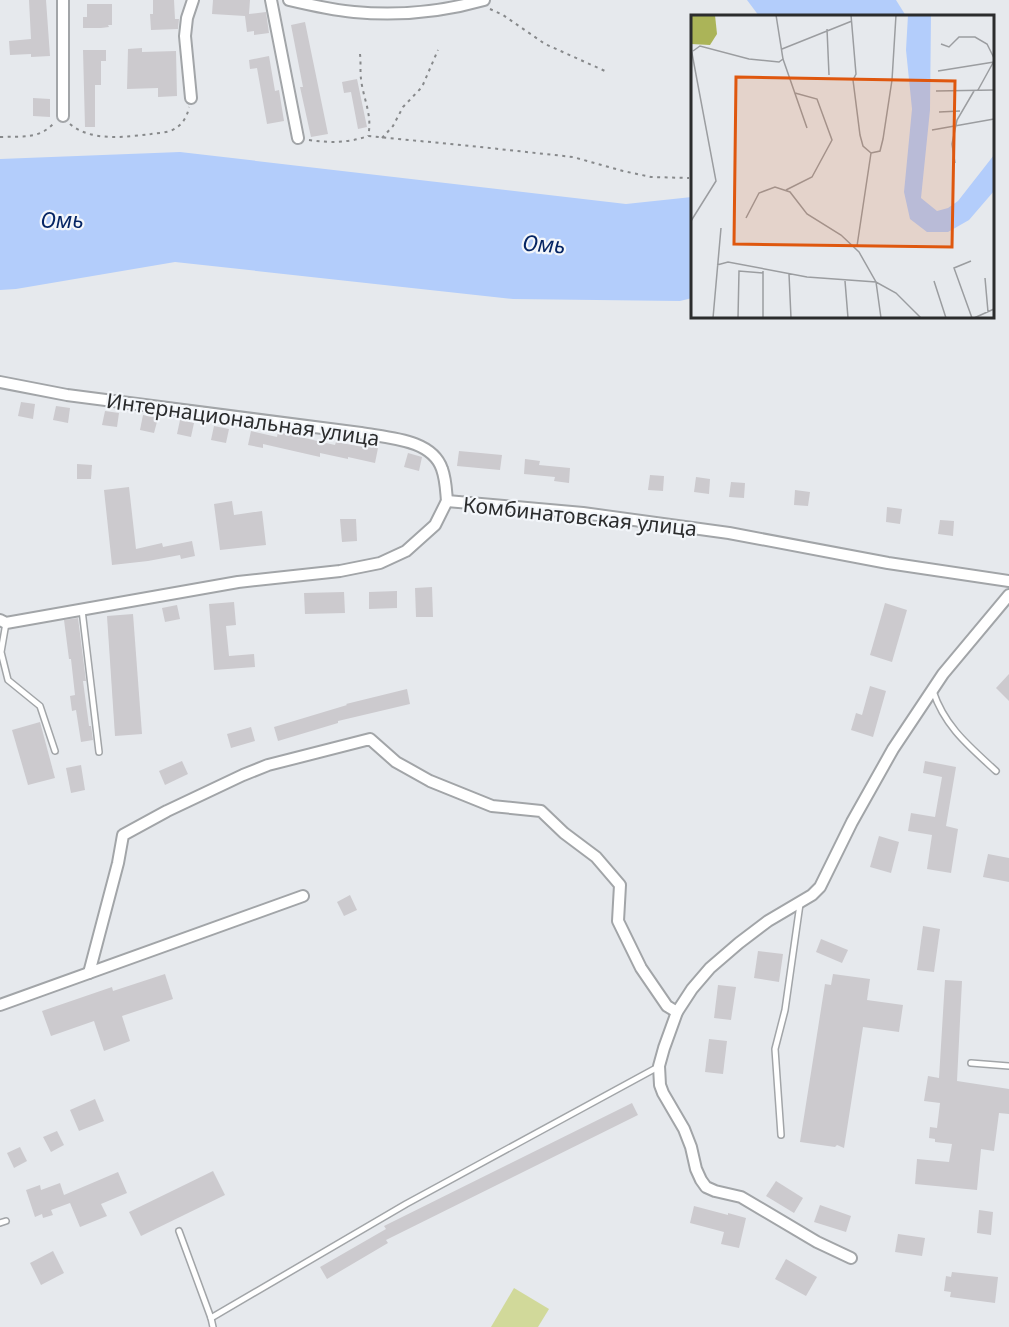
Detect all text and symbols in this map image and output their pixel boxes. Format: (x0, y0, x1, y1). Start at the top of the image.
inset map (691, 15, 994, 318)
water label: Омь (40, 204, 84, 234)
water label: Омь (521, 227, 567, 259)
street label: Интернациональная улица (105, 386, 381, 452)
street label: Комбинатовская улица (462, 490, 698, 542)

